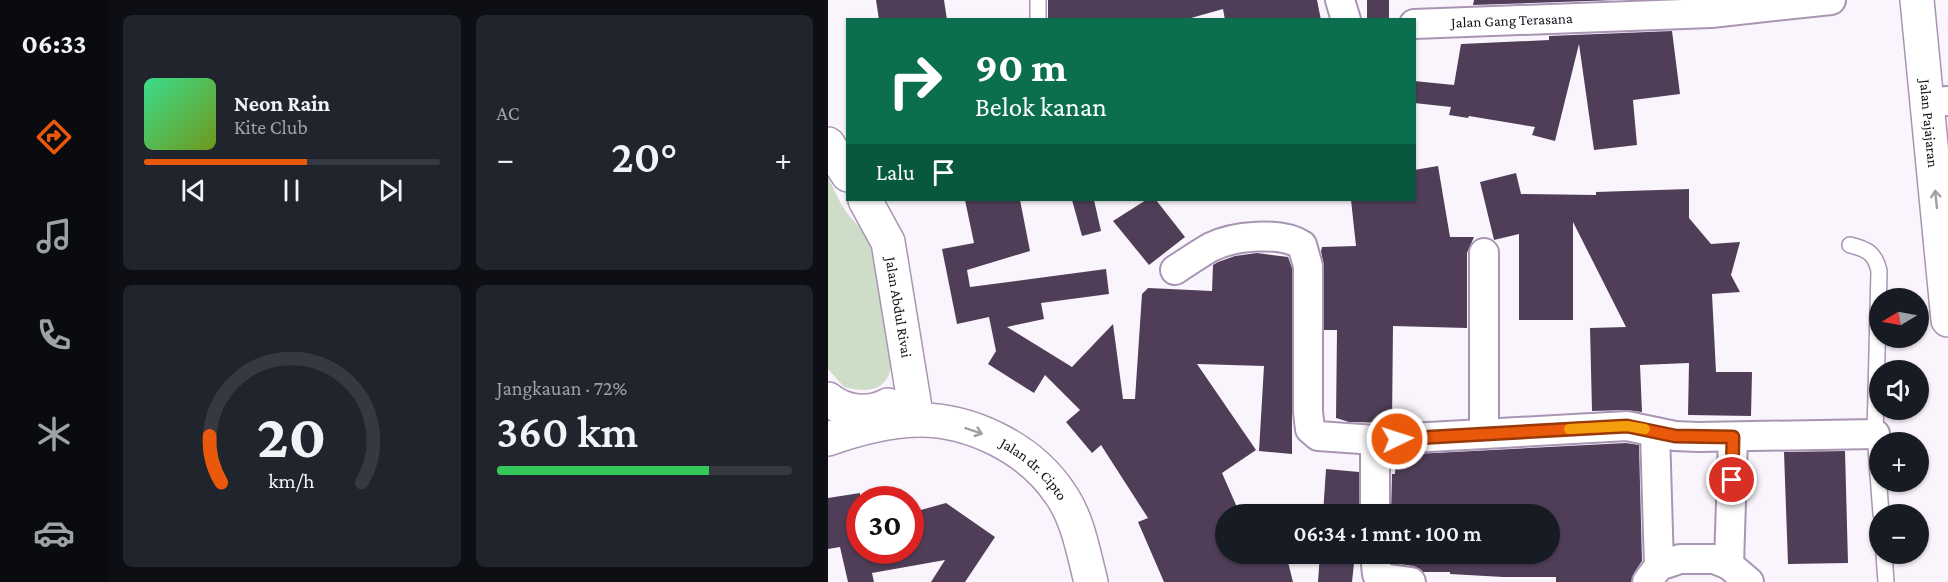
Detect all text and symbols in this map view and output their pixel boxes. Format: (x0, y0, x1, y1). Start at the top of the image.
street label: Jalan Gang Terasana (1449, 10, 1573, 32)
text: 06:33 (22, 29, 86, 59)
icon: right (876, 42, 954, 120)
text: 90 m (975, 43, 1067, 90)
street label: Jalan Pajajaran (1916, 77, 1941, 168)
text: Neon Rain (234, 91, 330, 116)
text: Belok kanan (975, 92, 1107, 122)
text: AC (497, 102, 520, 124)
icon: directions (33, 116, 75, 158)
text: Kite Club (234, 116, 308, 138)
text: 20° (611, 132, 677, 182)
text: − (497, 140, 514, 177)
text: + (775, 140, 792, 177)
icon: arrive (927, 156, 960, 189)
text: Lalu (876, 160, 915, 185)
icon: previous (177, 174, 210, 207)
icon: pause (275, 174, 308, 207)
icon: next (374, 174, 407, 207)
one-way arrow (1930, 189, 1941, 209)
icon: music (33, 215, 75, 257)
street label: Jalan Abdul Rivai (881, 254, 915, 359)
north arrow (1869, 288, 1929, 348)
map controls (1869, 288, 1929, 564)
icon: phone (33, 314, 75, 356)
button: sound (1869, 360, 1929, 420)
text: Jangkauan · 72% (497, 377, 627, 399)
text: 20 (257, 401, 327, 470)
text: 360 km (497, 407, 638, 457)
position arrow (1365, 407, 1429, 471)
icon: climate (33, 413, 75, 455)
one-way arrow (964, 426, 983, 437)
button: + (1869, 432, 1929, 492)
street label: Jalan dr. Cipto (995, 434, 1070, 503)
pin (1706, 454, 1757, 505)
icon: arrive (1715, 463, 1748, 496)
text: km/h (269, 469, 315, 493)
speed limit sign: 30 (846, 486, 924, 564)
button: − (1869, 504, 1929, 564)
icon: car (33, 512, 75, 554)
text: 06:34 · 1 mnt · 100 m (1293, 521, 1482, 546)

